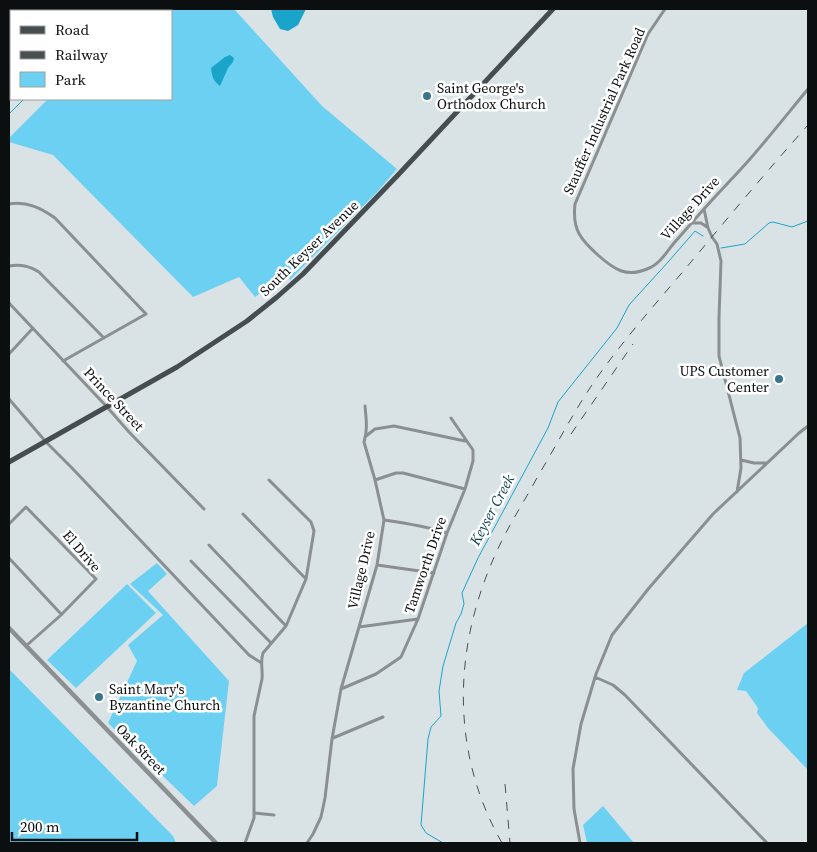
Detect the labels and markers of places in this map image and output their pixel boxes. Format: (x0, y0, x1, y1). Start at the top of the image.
place label: Saint George's Orthodox Church (437, 78, 546, 114)
marker: Saint George's Orthodox Church (421, 90, 433, 102)
place label: UPS Customer Center (679, 361, 769, 397)
marker: UPS Customer Center (773, 373, 785, 385)
place label: Saint Mary's Byzantine Church (109, 679, 221, 715)
marker: Saint Mary's Byzantine Church (93, 691, 105, 703)

